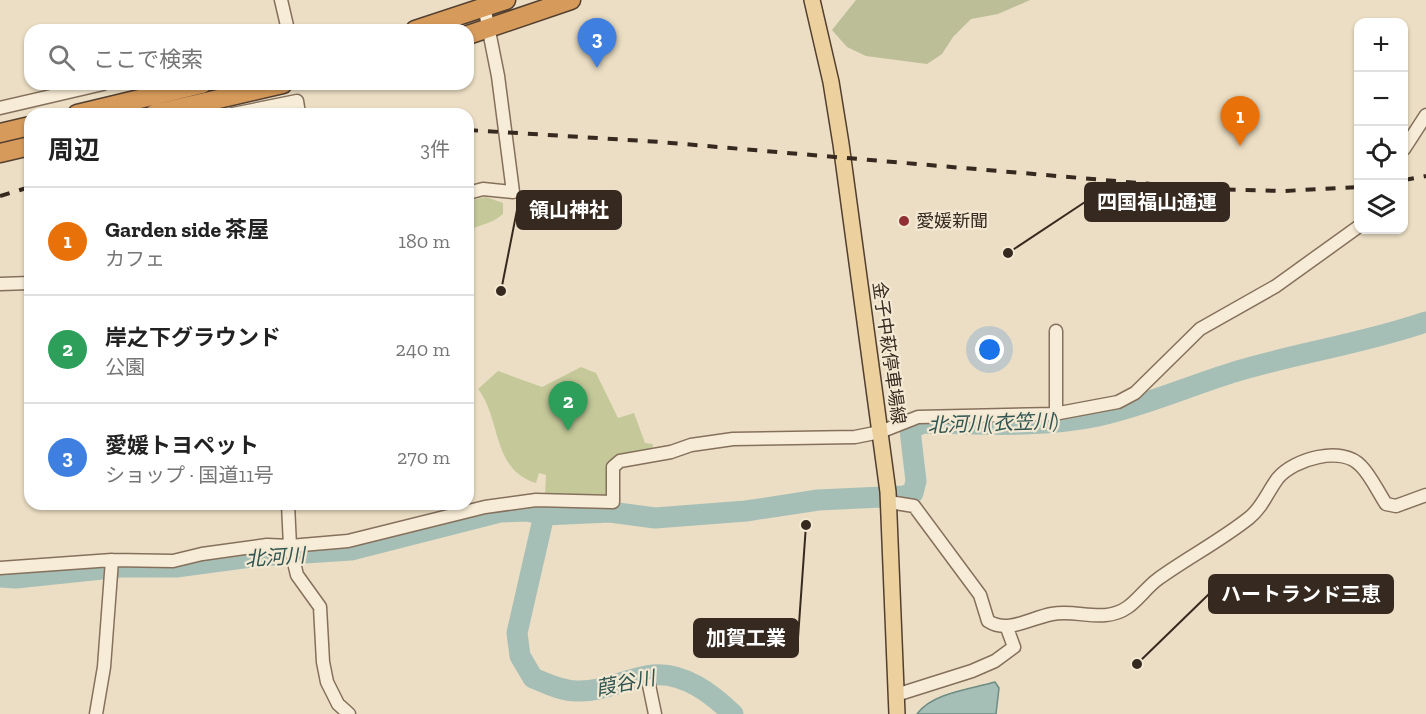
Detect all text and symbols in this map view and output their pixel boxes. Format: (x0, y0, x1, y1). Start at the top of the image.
map controls (1354, 18, 1408, 234)
button: + (1354, 18, 1408, 72)
pin: 3 (578, 19, 616, 68)
search box (24, 24, 474, 90)
icon: search (45, 41, 78, 74)
text: ここで検索 (93, 46, 203, 73)
button: − (1354, 72, 1408, 126)
pin: 1 (1220, 96, 1260, 146)
button: locate (1354, 126, 1408, 180)
text: 周辺 (48, 134, 100, 166)
text: 3件 (420, 137, 450, 161)
button: layers (1354, 180, 1408, 234)
callout: 四国福山通運 (1085, 183, 1229, 221)
text: 四国福山通運 (1097, 190, 1217, 214)
callout: 領山神社 (517, 191, 621, 229)
text: 領山神社 (529, 198, 609, 222)
place label: 愛媛新聞 (916, 210, 988, 232)
marker: 愛媛新聞 (897, 214, 911, 228)
text: Garden side 茶屋 (105, 216, 269, 243)
text: 1 (63, 229, 72, 253)
text: 180 m (398, 229, 450, 253)
text: カフェ (105, 247, 165, 271)
street label: 金子中萩停車場線 (868, 280, 910, 426)
text: 岸之下グラウンド (105, 324, 281, 351)
your location (975, 335, 1004, 364)
text: 2 (62, 337, 73, 361)
text: 240 m (396, 337, 450, 361)
text: 公園 (105, 355, 145, 379)
pin: 2 (548, 382, 588, 431)
water label: 北河川(衣笠川) (927, 409, 1059, 437)
text: 愛媛トヨペット (105, 432, 259, 459)
text: 3 (62, 445, 73, 469)
text: 270 m (397, 445, 450, 469)
text: ショップ · 国道11号 (105, 463, 274, 487)
water label: 北河川 (244, 543, 308, 571)
callout: ハートランド三恵 (1209, 575, 1393, 613)
text: ハートランド三恵 (1221, 582, 1381, 606)
callout: 加賀工業 (694, 619, 798, 657)
text: 加賀工業 (706, 626, 786, 650)
water label: 葭谷川 (593, 665, 659, 701)

